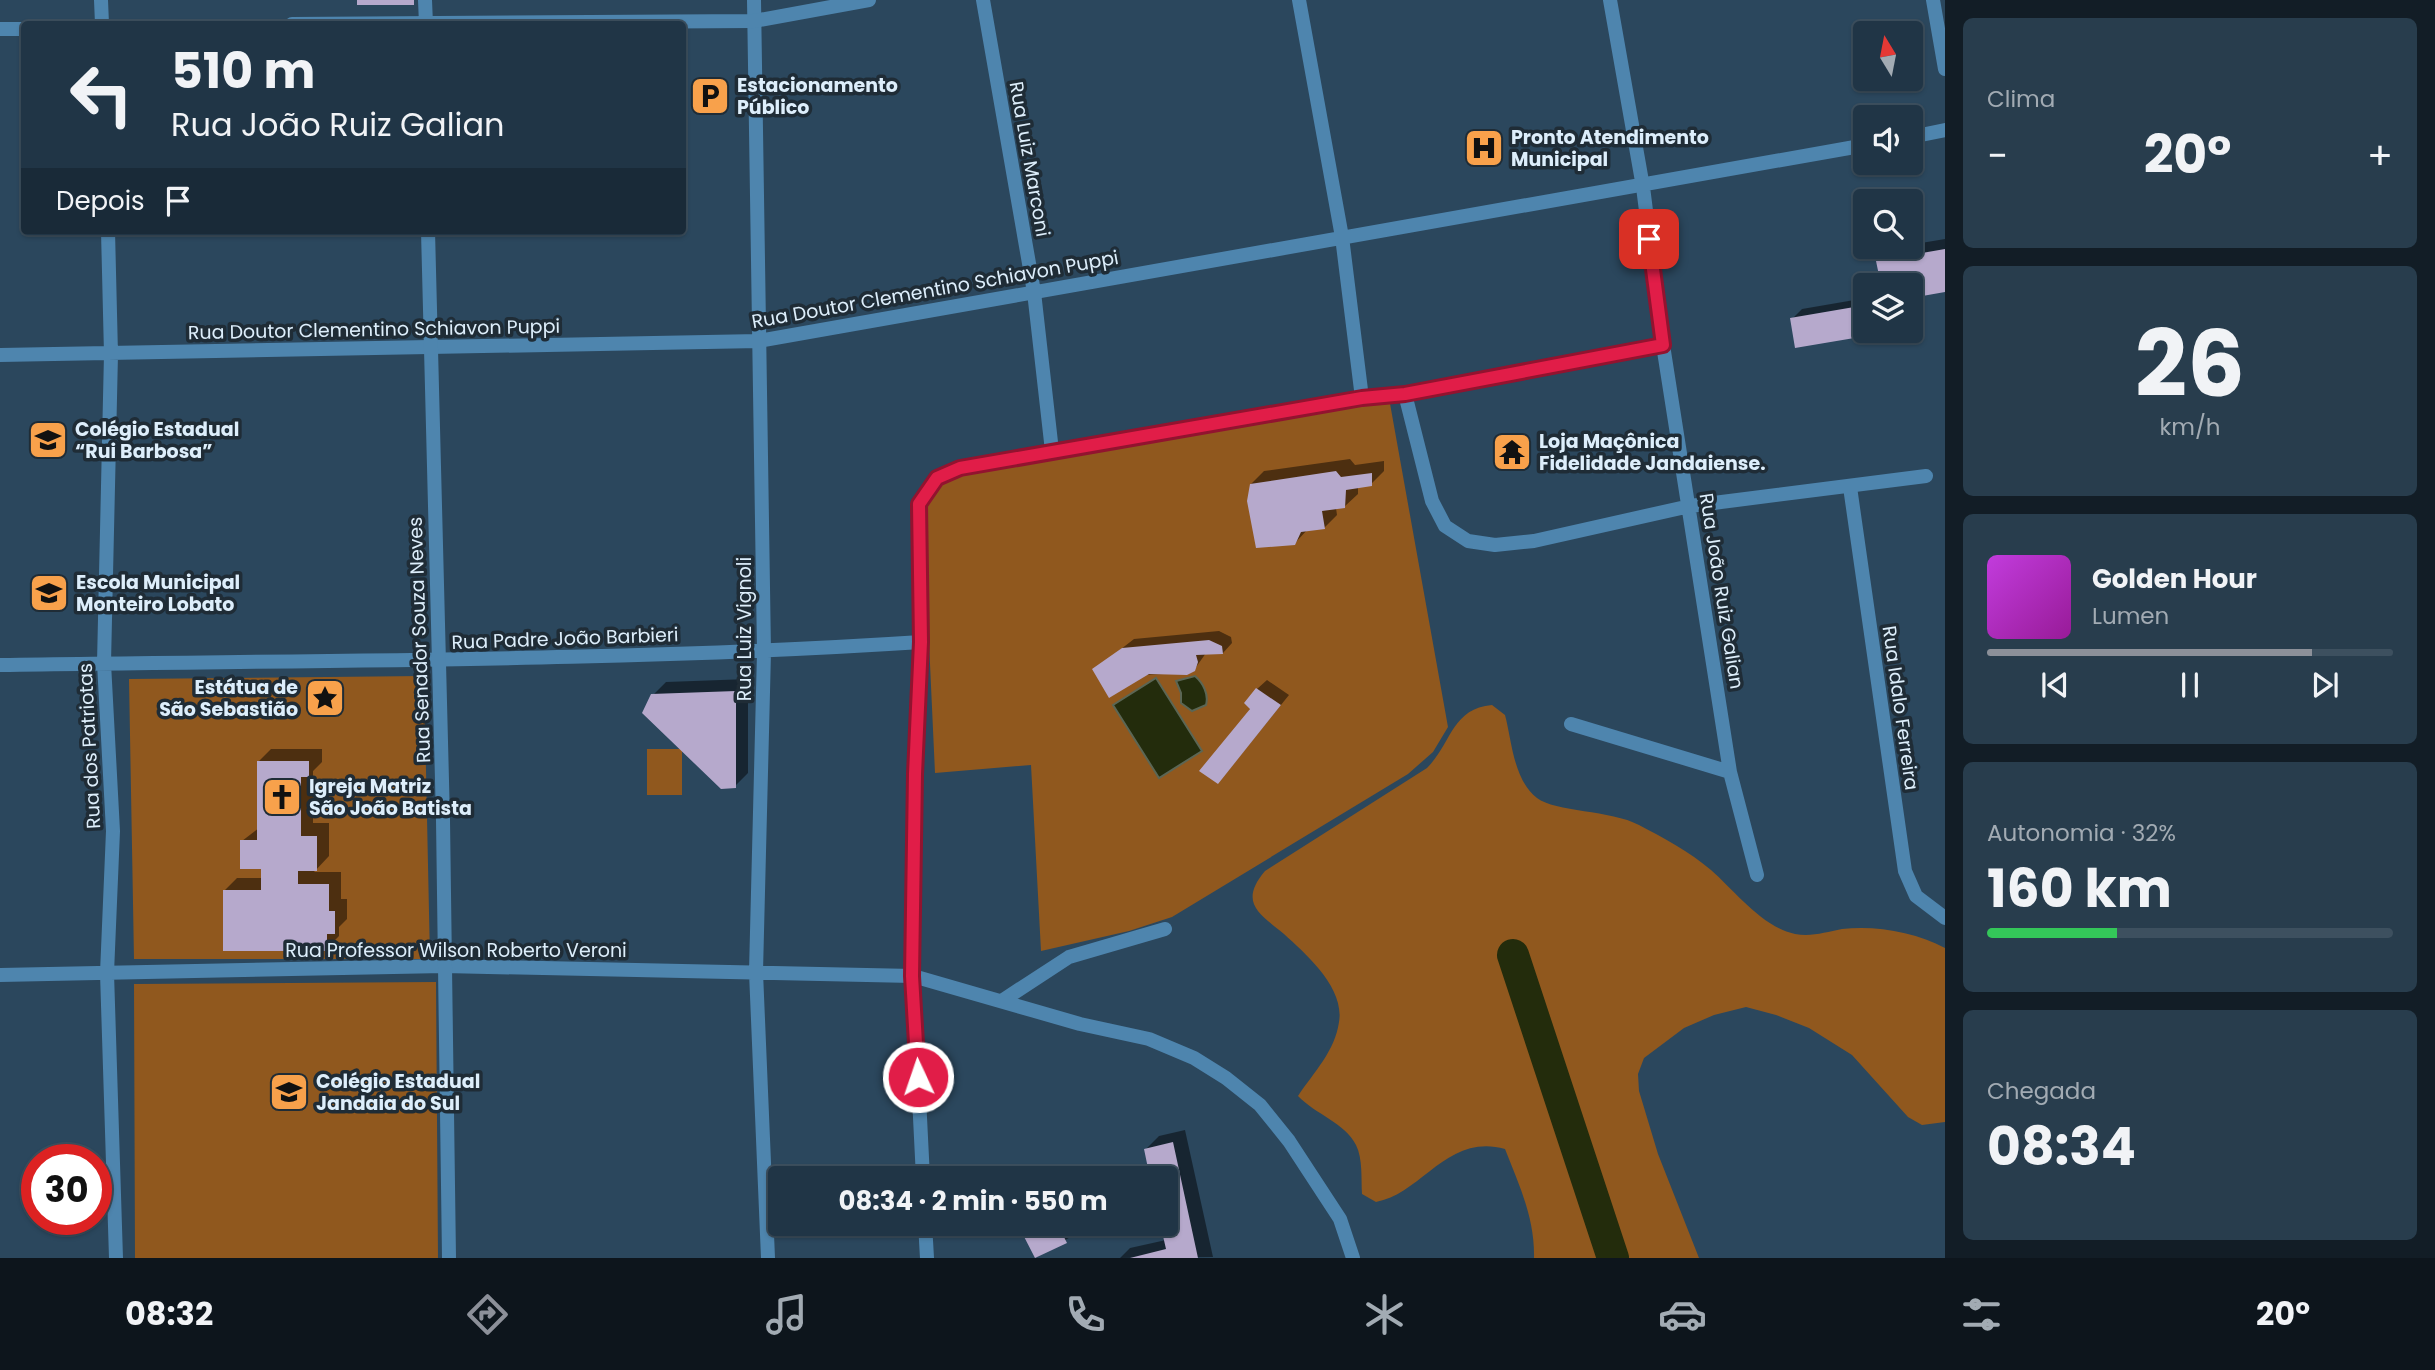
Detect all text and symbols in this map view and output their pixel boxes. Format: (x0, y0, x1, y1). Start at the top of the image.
north arrow (1853, 21, 1923, 91)
map controls (1853, 21, 1923, 343)
text: 510 m (171, 37, 316, 105)
icon: left (56, 49, 147, 140)
place label: Estacionamento Público (737, 72, 898, 121)
parking icon: Estacionamento Público (689, 75, 731, 117)
street label: Rua Luiz Marconi (1003, 79, 1056, 239)
text: Clima (1987, 83, 2055, 115)
text: Rua João Ruiz Galian (171, 102, 505, 147)
button: sound (1853, 105, 1923, 175)
text: 20° (2144, 118, 2231, 191)
place label: Pronto Atendimento Municipal (1511, 124, 1709, 173)
hospital icon: Pronto Atendimento Municipal (1463, 127, 1505, 169)
text: − (1987, 129, 2008, 182)
text: + (2367, 129, 2393, 182)
icon: arrive (159, 182, 197, 220)
text: Depois (56, 183, 145, 219)
button: search (1853, 189, 1923, 259)
pin (1619, 209, 1679, 269)
icon: arrive (1630, 220, 1668, 258)
street label: Rua Doutor Clementino Schiavon Puppi (749, 244, 1121, 335)
button: layers (1853, 273, 1923, 343)
text: 26 (2135, 300, 2245, 428)
street label: Rua Doutor Clementino Schiavon Puppi (188, 313, 560, 346)
text: km/h (2159, 411, 2221, 443)
place label: Colégio Estadual “Rui Barbosa” (75, 416, 239, 465)
school or university icon: Colégio Estadual “Rui Barbosa” (27, 419, 69, 461)
place label: Loja Maçônica Fidelidade Jandaiense. (1539, 428, 1766, 477)
temple icon: Loja Maçônica Fidelidade Jandaiense. (1491, 431, 1533, 473)
street label: Rua João Ruiz Galian (1693, 491, 1750, 691)
street label: Rua Senador Souza Neves (402, 516, 437, 764)
street label: Rua Luiz Vignoli (731, 557, 758, 701)
text: Golden Hour (2092, 561, 2257, 597)
place label: Escola Municipal Monteiro Lobato (76, 569, 240, 618)
school or university icon: Escola Municipal Monteiro Lobato (28, 572, 70, 614)
text: Lumen (2092, 600, 2169, 632)
street label: Rua Padre João Barbieri (451, 621, 679, 656)
street label: Rua Idalo Ferreira (1876, 624, 1925, 792)
street label: Rua dos Patriotas (72, 662, 107, 830)
icon: previous (2036, 666, 2074, 704)
icon: pause (2171, 666, 2209, 704)
icon: next (2306, 666, 2344, 704)
place label: Estátua de São Sebastião (159, 674, 298, 723)
place icon: Estátua de São Sebastião (304, 677, 346, 719)
place label: Igreja Matriz São João Batista (309, 773, 472, 822)
church icon: Igreja Matriz São João Batista (261, 776, 303, 818)
text: Autonomia · 32% (1987, 817, 2176, 849)
text: 160 km (1987, 852, 2172, 925)
street label: Rua Professor Wilson Roberto Veroni (285, 937, 627, 964)
position arrow (881, 1040, 955, 1114)
place label: Colégio Estadual Jandaia do Sul (316, 1068, 480, 1117)
school or university icon: Colégio Estadual Jandaia do Sul (268, 1071, 310, 1113)
text: Chegada (1987, 1075, 2096, 1107)
text: 08:34 (1987, 1110, 2136, 1183)
speed limit sign: 30 (21, 1144, 112, 1235)
text: 08:34 · 2 min · 550 m (839, 1183, 1108, 1219)
icon: directions (463, 1290, 512, 1339)
icon: music (762, 1290, 811, 1339)
icon: phone (1061, 1290, 1110, 1339)
icon: climate (1360, 1290, 1409, 1339)
icon: car (1658, 1290, 1707, 1339)
icon: filters (1957, 1290, 2006, 1339)
text: 08:32 (125, 1291, 213, 1336)
text: 20° (2256, 1291, 2310, 1336)

